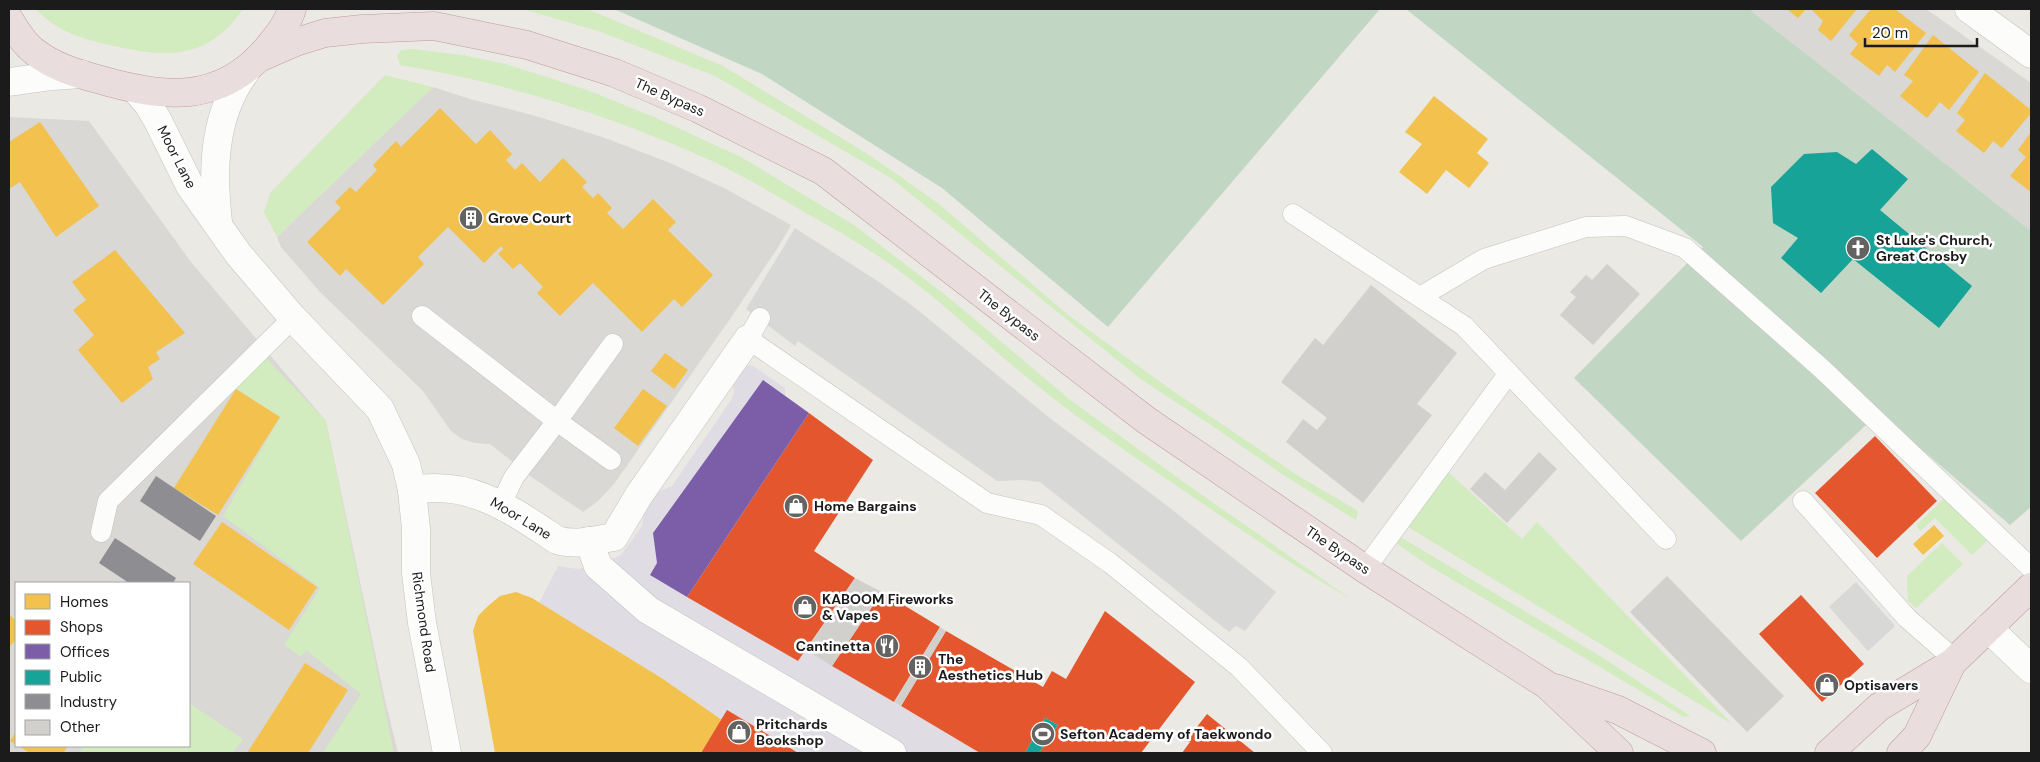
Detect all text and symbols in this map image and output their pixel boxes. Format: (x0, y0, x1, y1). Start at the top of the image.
scale bar (1865, 15, 1978, 47)
text: 20 m (1872, 23, 1908, 43)
street label: The Bypass (632, 74, 708, 120)
street label: Moor Lane (153, 123, 201, 192)
building icon: Grove Court (458, 205, 484, 231)
place label: Grove Court (488, 209, 571, 227)
place label: St Luke's Church, Great Crosby (1876, 231, 1993, 265)
church icon: St Luke's Church, Great Crosby (1845, 235, 1871, 261)
street label: The Bypass (974, 285, 1044, 345)
street label: Moor Lane (487, 493, 555, 543)
shop icon: Home Bargains (783, 493, 809, 519)
place label: Home Bargains (814, 497, 917, 515)
street label: The Bypass (1302, 522, 1374, 578)
street label: Richmond Road (408, 570, 440, 674)
legend (15, 582, 190, 747)
place label: KABOOM Fireworks & Vapes (822, 590, 954, 624)
text: Homes (60, 592, 109, 612)
shop icon: KABOOM Fireworks & Vapes (792, 594, 818, 620)
text: Shops (60, 617, 103, 637)
restaurant icon: Cantinetta (874, 633, 900, 659)
place label: Cantinetta (796, 637, 870, 655)
text: Offices (60, 642, 110, 662)
place label: The Aesthetics Hub (938, 650, 1043, 684)
building icon: The Aesthetics Hub (907, 654, 933, 680)
text: Public (60, 667, 102, 687)
shop icon: Optisavers (1814, 672, 1840, 698)
place label: Optisavers (1844, 676, 1918, 694)
text: Industry (60, 692, 118, 712)
place label: Pritchards Bookshop (756, 715, 828, 749)
text: Other (60, 717, 101, 737)
shop icon: Pritchards Bookshop (726, 719, 752, 745)
sports icon: Sefton Academy of Taekwondo (1030, 721, 1056, 747)
place label: Sefton Academy of Taekwondo (1060, 725, 1272, 743)

